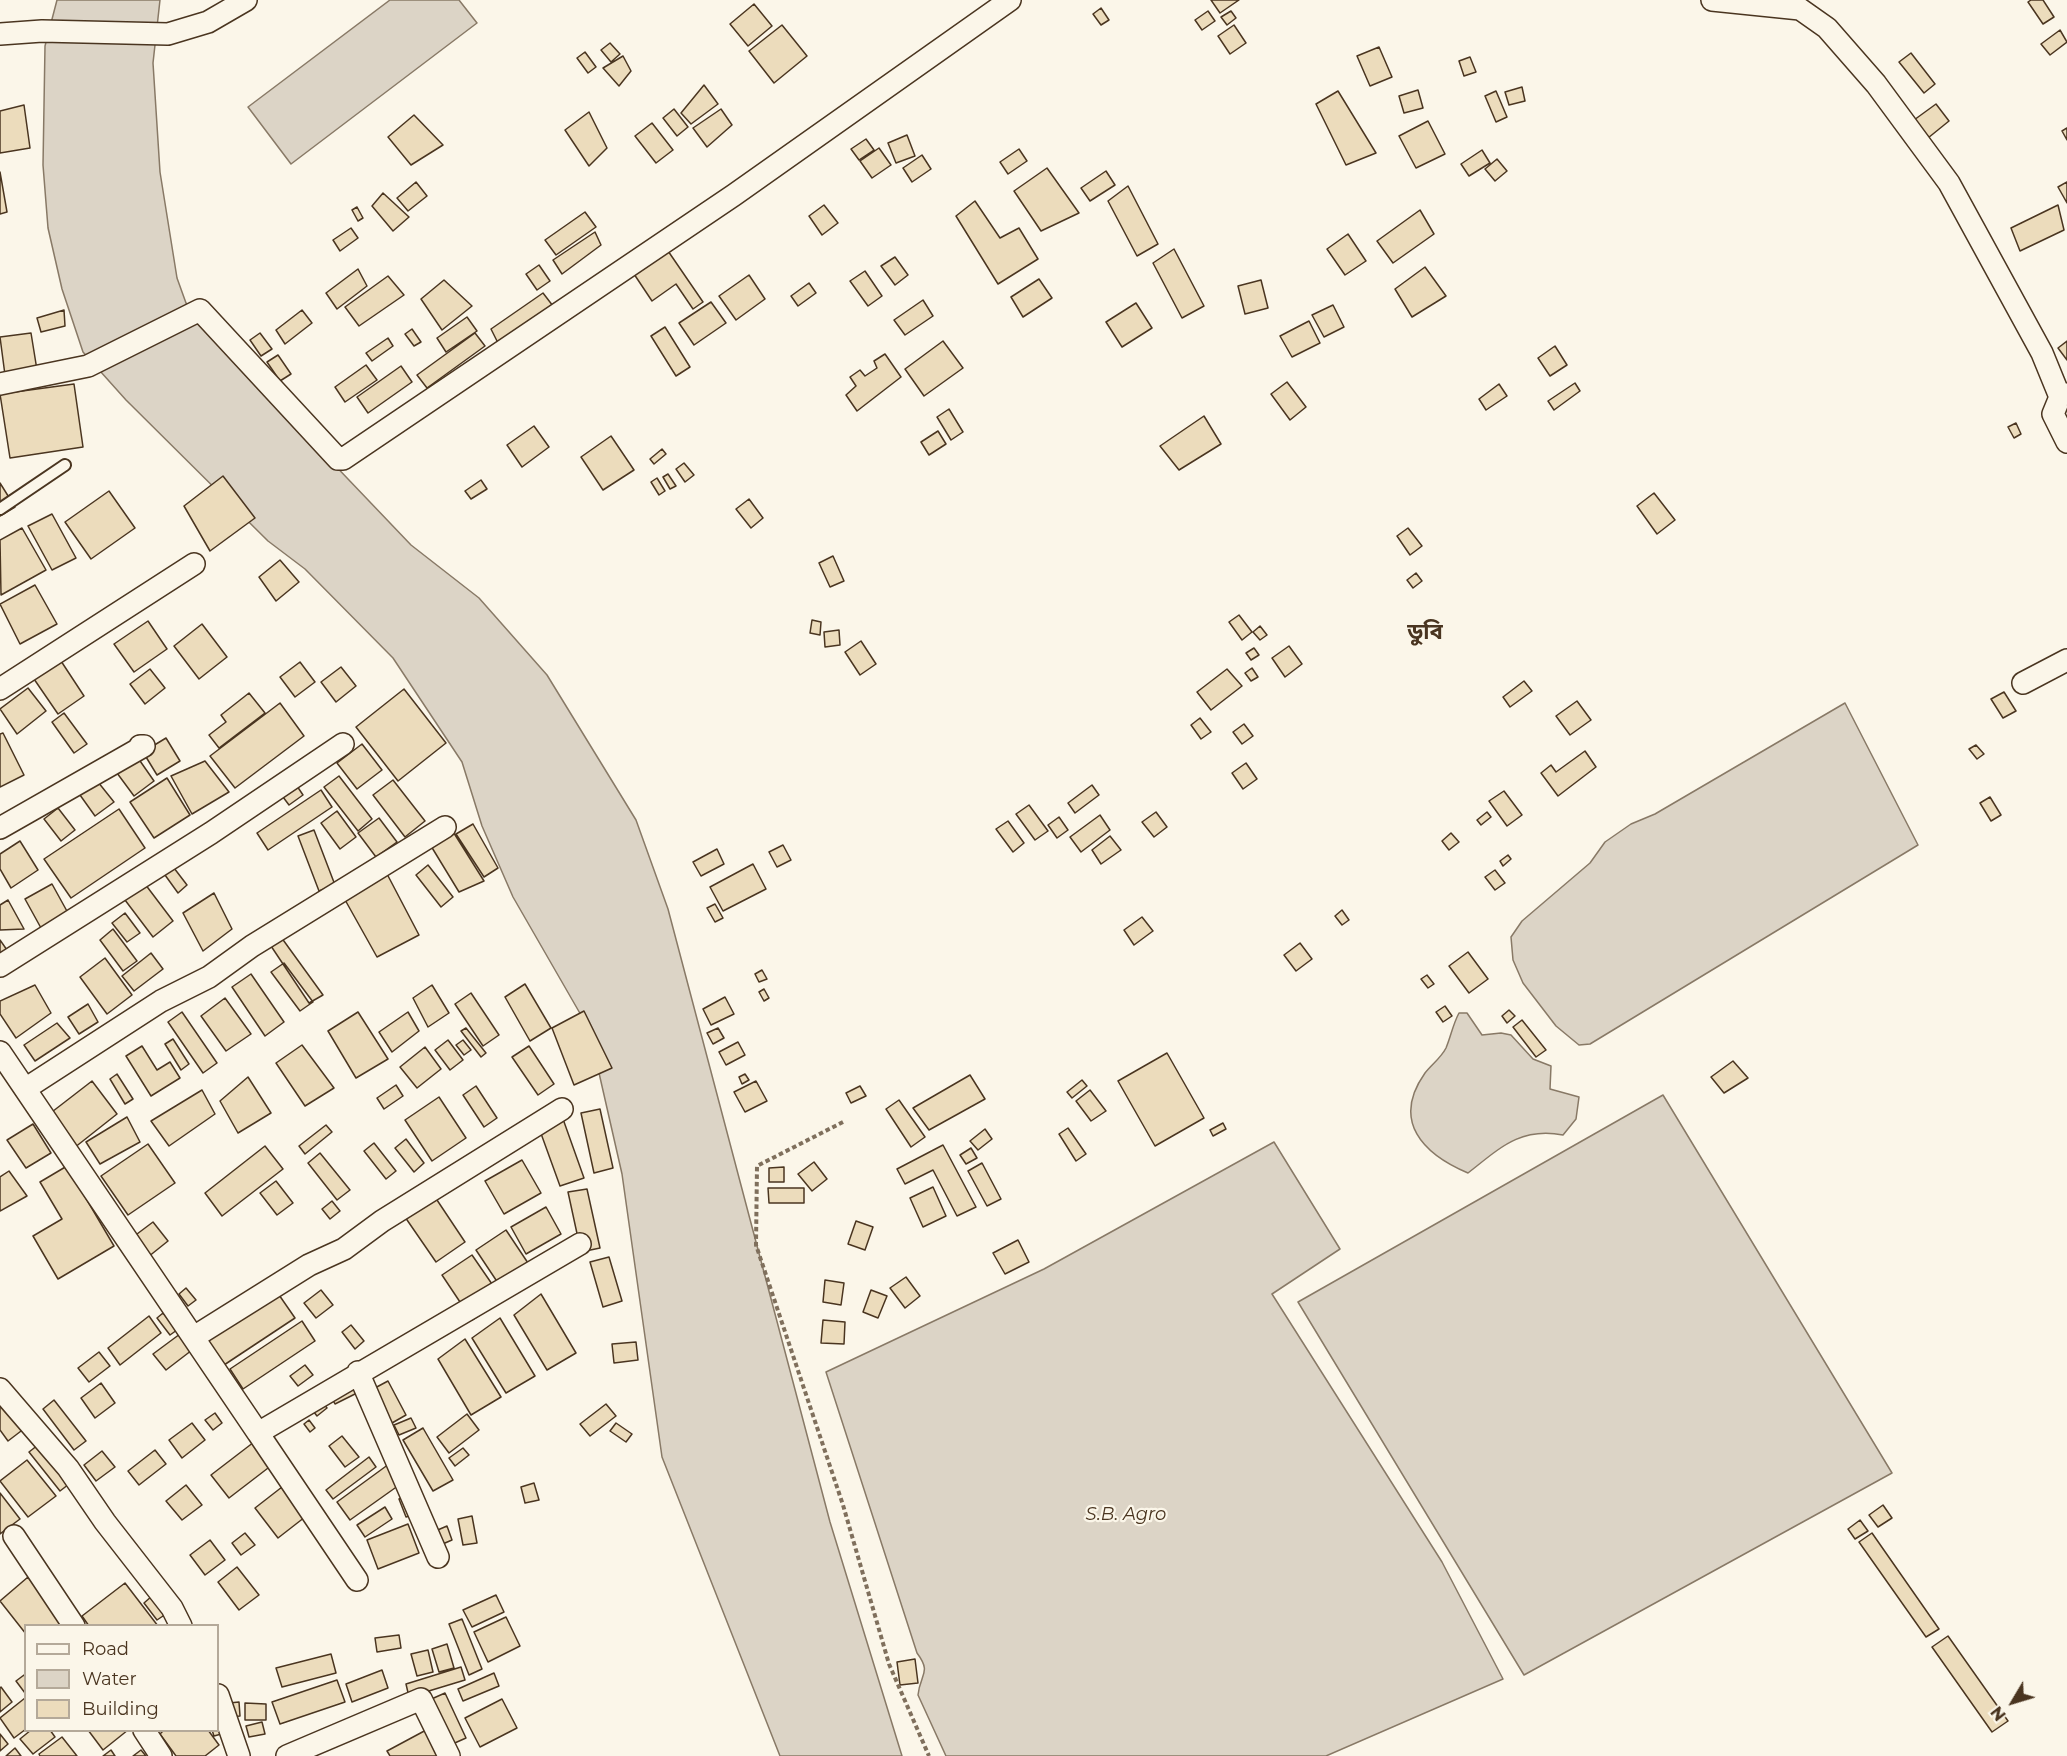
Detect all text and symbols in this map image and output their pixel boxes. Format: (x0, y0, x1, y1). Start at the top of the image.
district label: ডুবি (1407, 620, 1443, 646)
water label: S.B. Agro (1086, 1504, 1166, 1526)
legend (24, 1624, 219, 1732)
text: Road (82, 1638, 129, 1660)
text: Water (82, 1668, 137, 1690)
north arrow (1983, 1672, 2043, 1732)
text: Building (82, 1698, 159, 1720)
text: N (1987, 1702, 2010, 1724)

